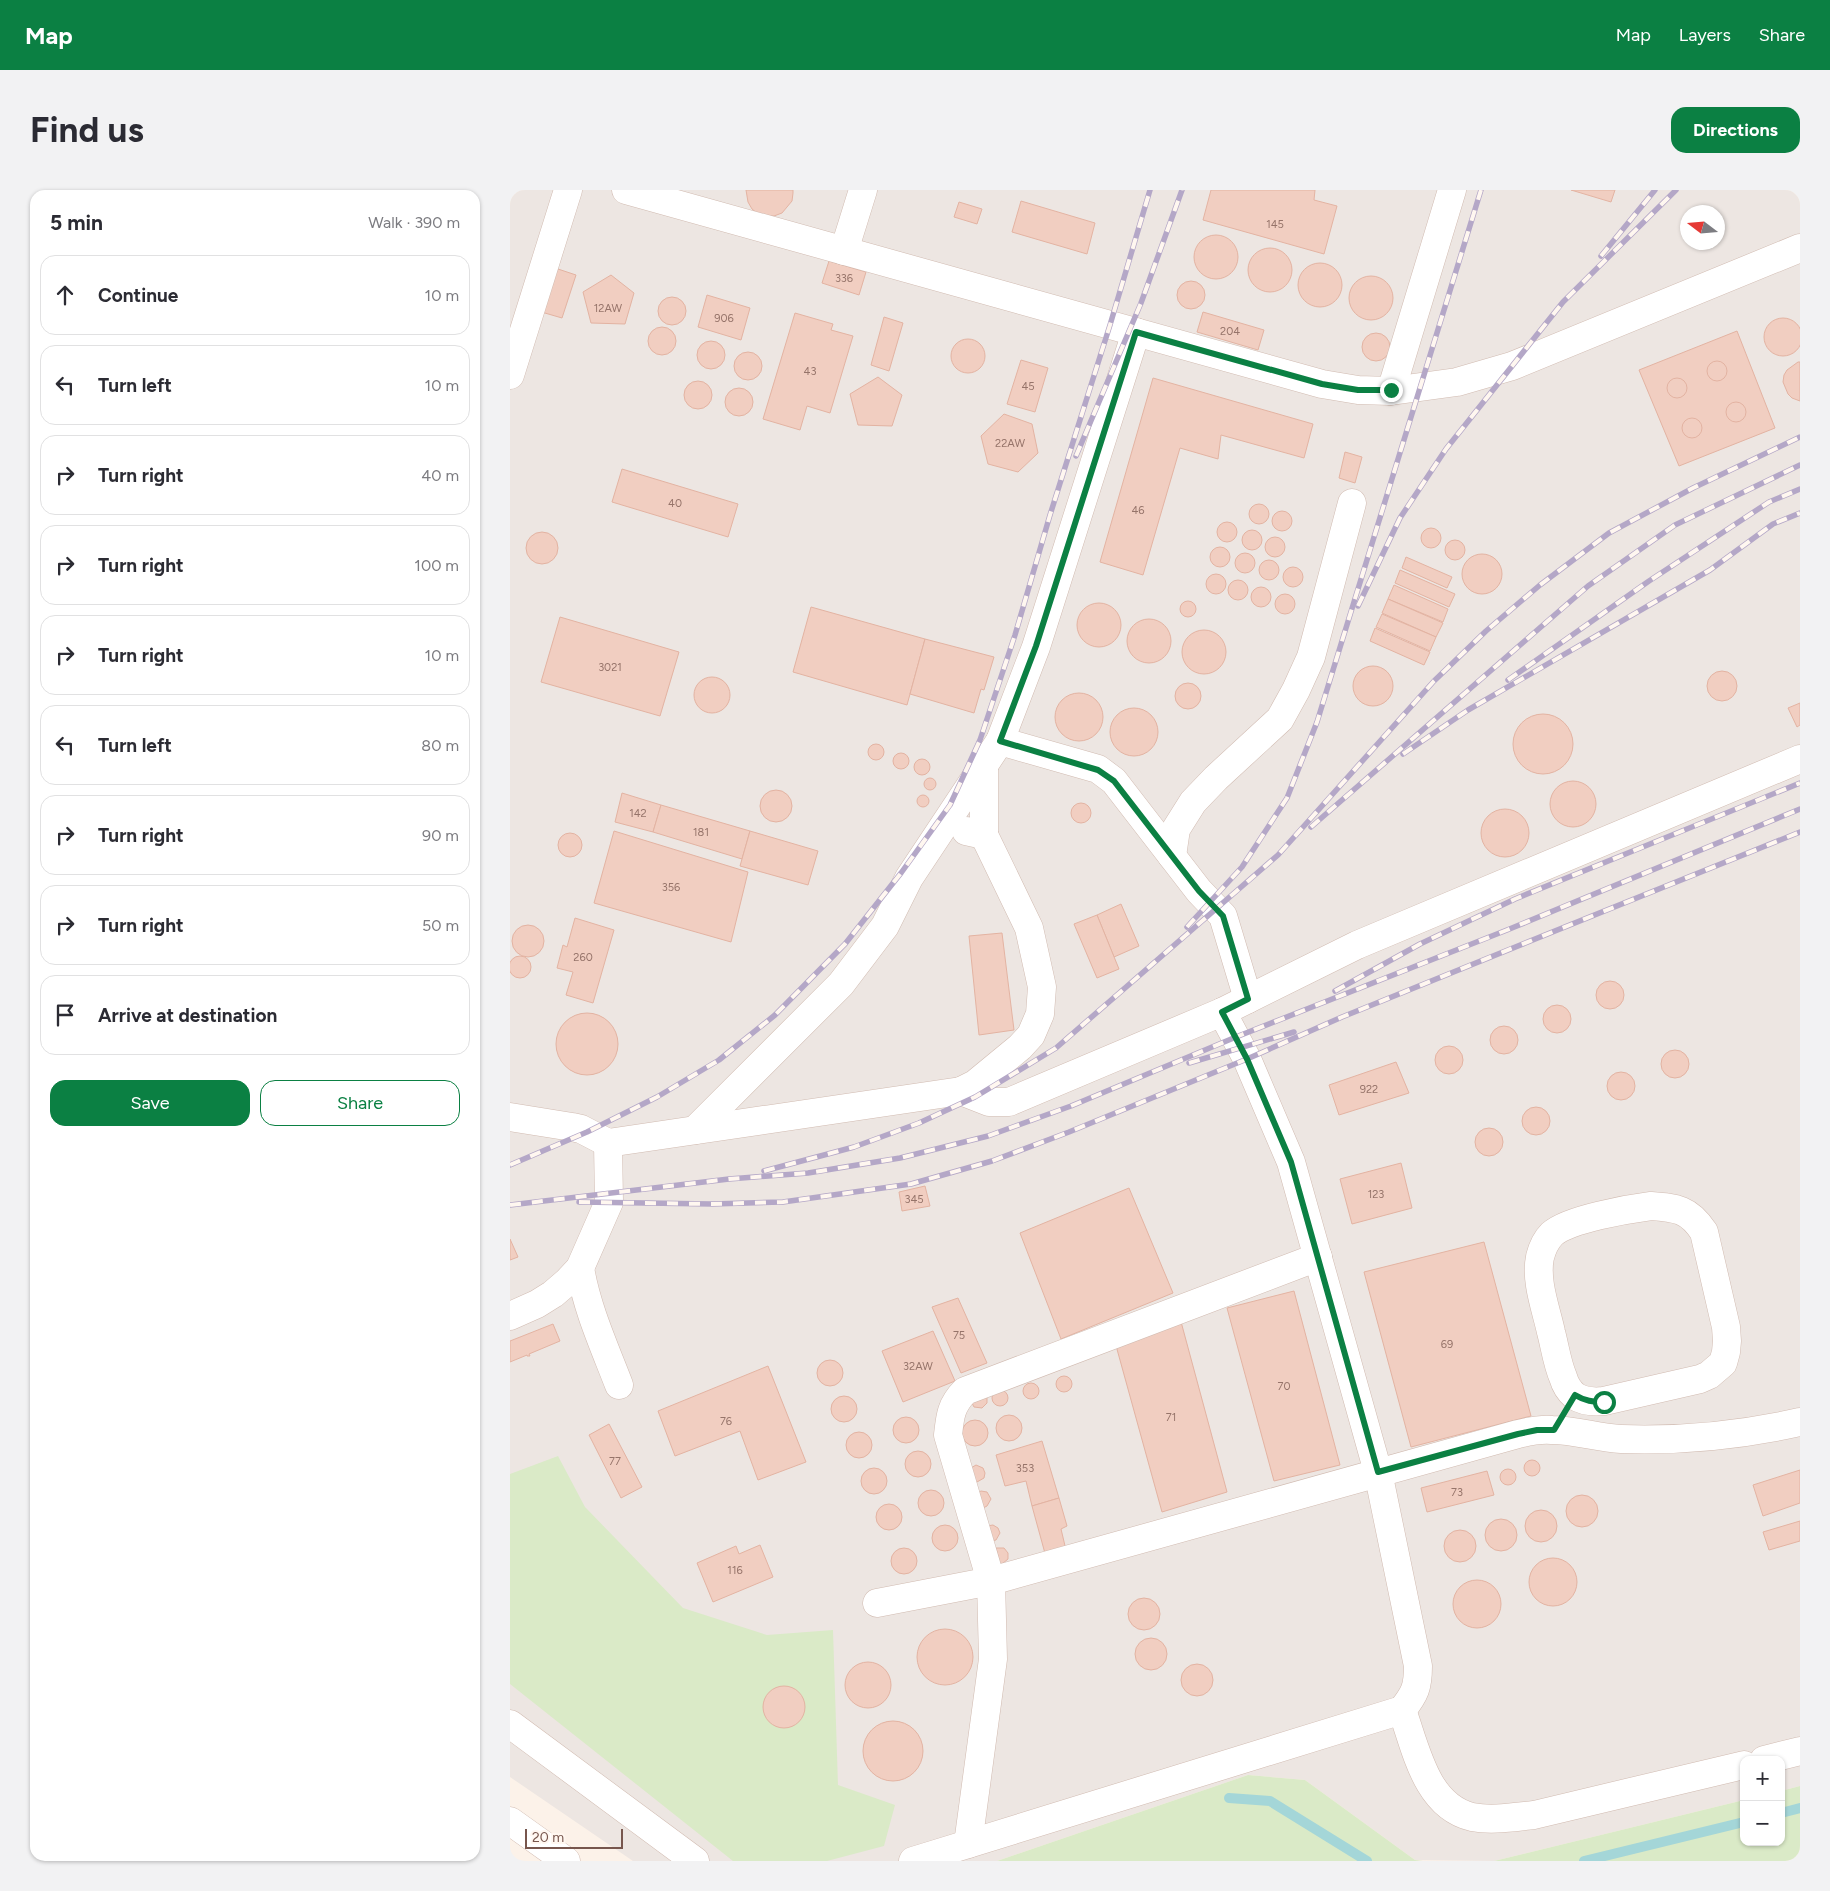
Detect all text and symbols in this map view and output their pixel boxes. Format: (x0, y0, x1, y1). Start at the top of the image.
text: Map (25, 21, 73, 50)
text: Map (1616, 24, 1651, 46)
text: Layers (1679, 24, 1731, 46)
text: Share (1759, 24, 1805, 46)
button: Directions (1671, 107, 1800, 153)
text: Find us (30, 109, 144, 151)
north arrow (1680, 205, 1725, 250)
text: 5 min (50, 210, 103, 235)
text: Walk · 390 m (368, 213, 460, 232)
house number: 145 (1266, 218, 1284, 231)
house number: 336 (835, 272, 853, 285)
icon: ahead (51, 281, 79, 309)
text: Continue (98, 284, 178, 307)
text: 10 m (425, 286, 459, 305)
house number: 12AW (594, 302, 623, 315)
house number: 906 (714, 312, 734, 325)
house number: 204 (1220, 325, 1240, 338)
house number: 43 (804, 365, 816, 378)
icon: left (51, 371, 79, 399)
text: Turn left (98, 374, 172, 397)
text: 10 m (425, 376, 459, 395)
route end (1380, 379, 1403, 402)
house number: 45 (1021, 380, 1035, 393)
house number: 22AW (995, 437, 1025, 450)
icon: right (51, 461, 79, 489)
text: Turn right (98, 464, 184, 487)
text: 40 m (421, 466, 459, 485)
house number: 40 (668, 497, 682, 510)
house number: 46 (1131, 504, 1145, 517)
icon: right (51, 551, 79, 579)
text: Turn right (98, 554, 184, 577)
text: 100 m (414, 556, 459, 575)
icon: right (51, 641, 79, 669)
text: Turn right (98, 644, 184, 667)
text: 10 m (425, 646, 459, 665)
house number: 3021 (598, 661, 622, 674)
icon: left (51, 731, 79, 759)
text: Turn left (98, 734, 172, 757)
text: 80 m (421, 736, 459, 755)
house number: 142 (629, 807, 647, 820)
icon: right (51, 821, 79, 849)
text: Turn right (98, 824, 184, 847)
text: 90 m (422, 826, 459, 845)
house number: 181 (693, 826, 709, 839)
house number: 356 (662, 881, 680, 894)
icon: right (51, 911, 79, 939)
text: Turn right (98, 914, 184, 937)
text: 50 m (422, 916, 459, 935)
house number: 260 (573, 951, 593, 964)
icon: arrive (51, 1001, 79, 1029)
text: Arrive at destination (98, 1004, 277, 1027)
button: Save (50, 1080, 250, 1126)
button: Share (260, 1080, 460, 1126)
house number: 922 (1360, 1083, 1378, 1096)
house number: 123 (1368, 1188, 1384, 1201)
house number: 345 (904, 1193, 924, 1206)
house number: 75 (953, 1329, 965, 1342)
house number: 69 (1441, 1338, 1453, 1351)
house number: 32AW (903, 1360, 933, 1373)
house number: 70 (1278, 1380, 1290, 1393)
route start (1593, 1391, 1616, 1414)
house number: 71 (1166, 1411, 1176, 1424)
house number: 76 (720, 1415, 732, 1428)
house number: 77 (609, 1455, 621, 1468)
house number: 353 (1016, 1462, 1034, 1475)
house number: 73 (1451, 1486, 1463, 1499)
house number: 116 (727, 1564, 743, 1577)
map controls (1740, 1756, 1785, 1846)
button: + (1740, 1756, 1785, 1801)
button: − (1740, 1801, 1785, 1846)
scale bar (525, 1826, 622, 1849)
text: 20 m (532, 1829, 564, 1846)

